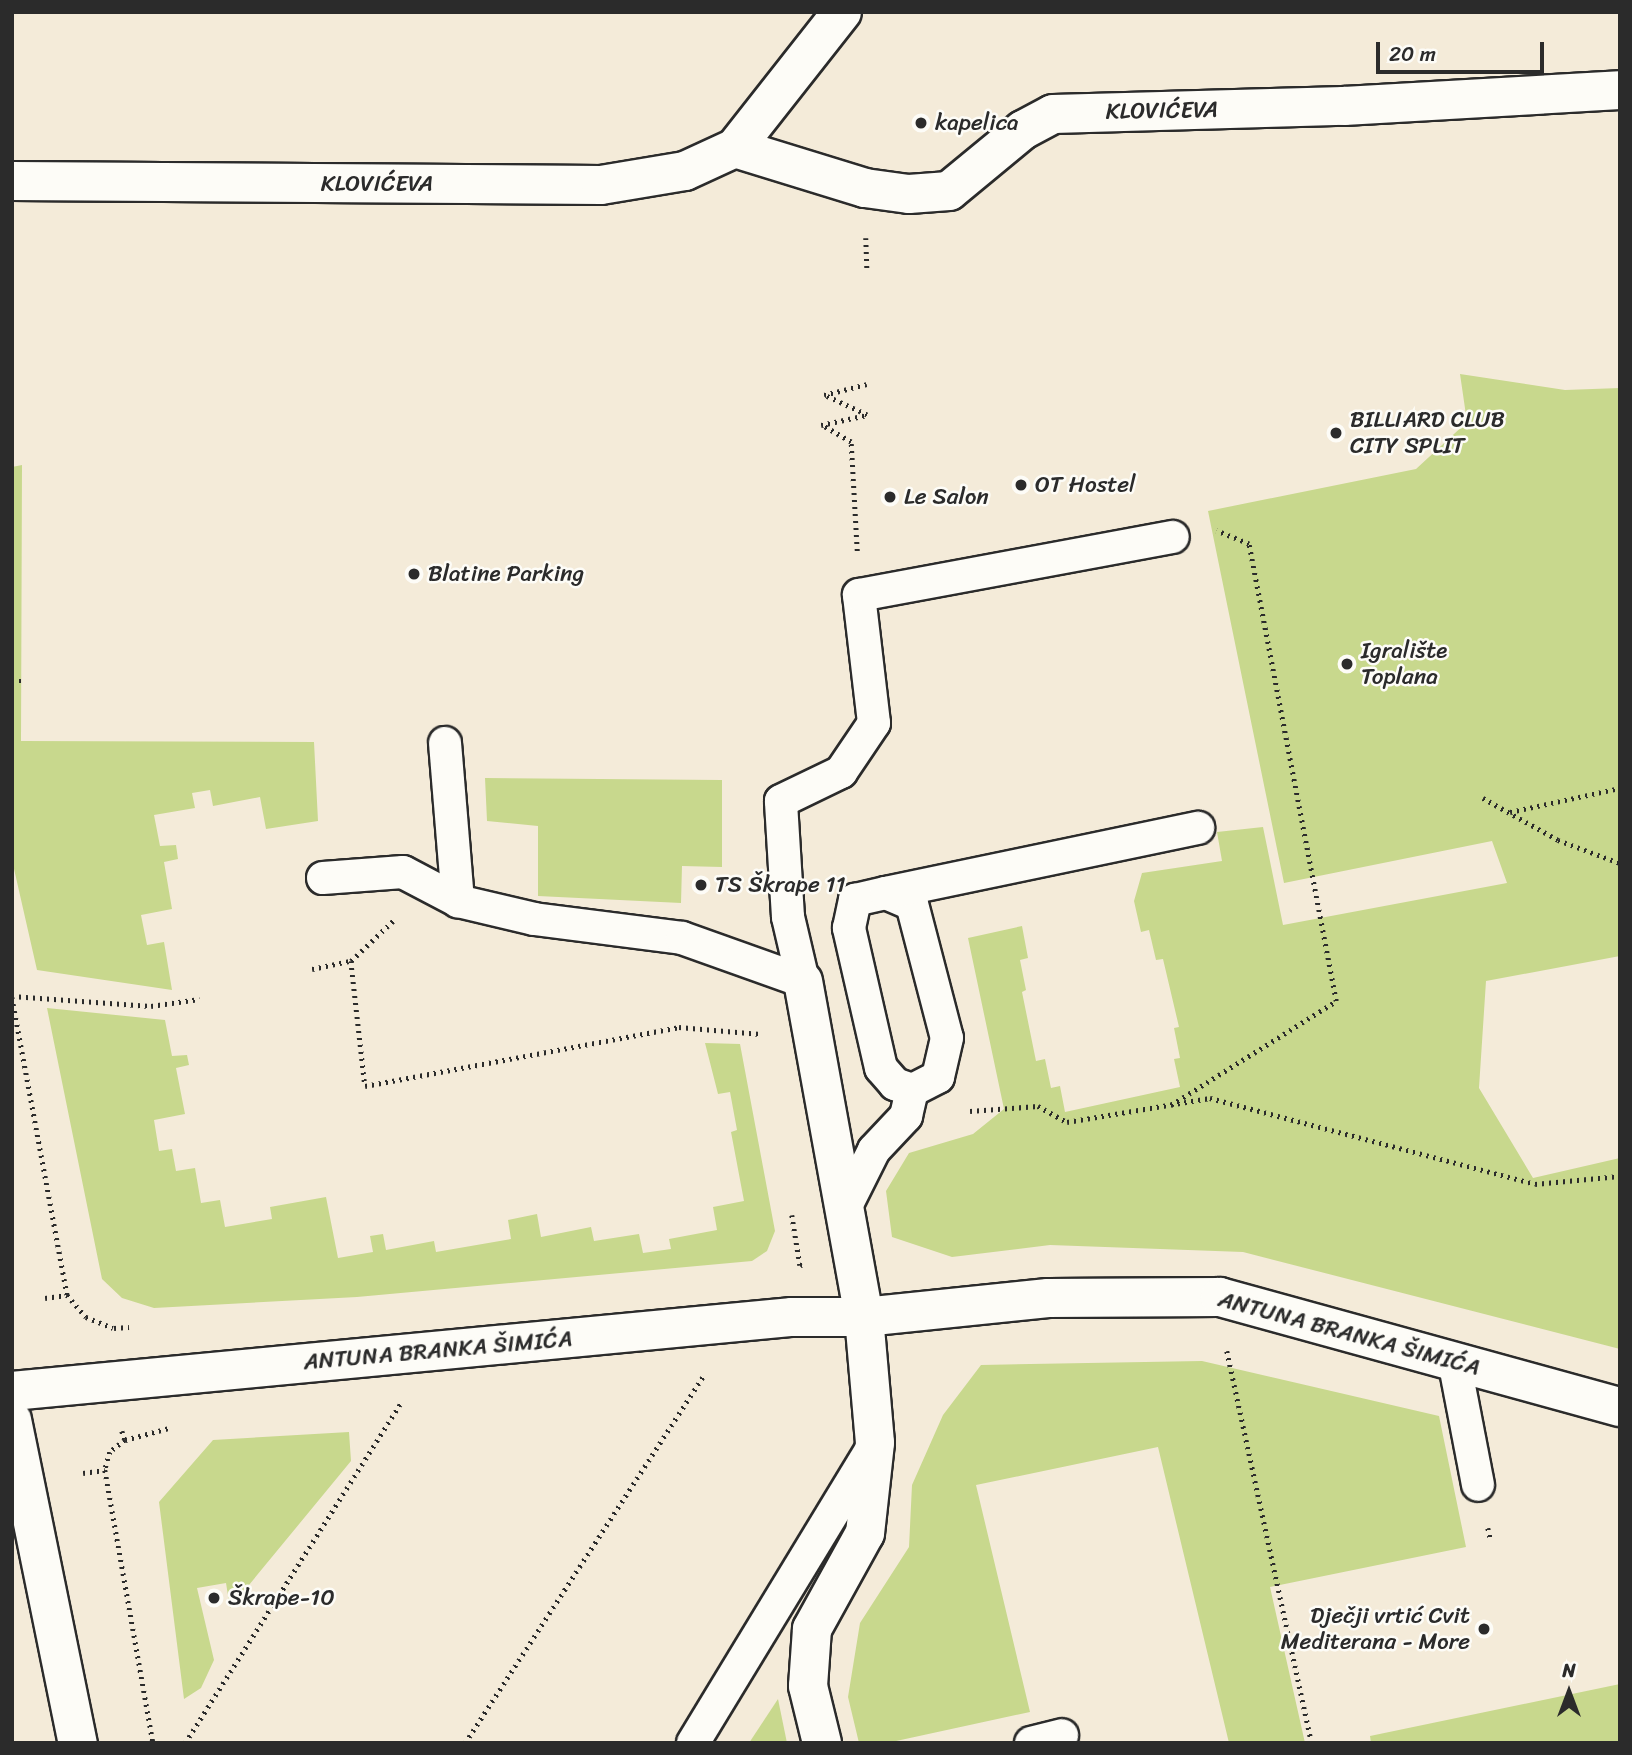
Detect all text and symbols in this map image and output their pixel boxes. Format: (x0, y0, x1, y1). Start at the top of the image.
scale bar (1380, 28, 1548, 72)
text: 20 m (1389, 35, 1436, 73)
street label: KLOVIĆEVA (1105, 96, 1219, 126)
place label: kapelica (935, 109, 1019, 137)
marker: kapelica (913, 115, 929, 131)
street label: KLOVIĆEVA (321, 170, 433, 198)
place label: BILLIARD CLUB CITY SPLIT (1350, 406, 1506, 460)
marker: BILLIARD CLUB CITY SPLIT (1328, 425, 1344, 441)
place label: OT Hostel (1035, 471, 1136, 499)
marker: OT Hostel (1013, 477, 1029, 493)
place label: Le Salon (904, 483, 989, 511)
marker: Le Salon (882, 489, 898, 505)
place label: Blatine Parking (428, 560, 584, 588)
marker: Blatine Parking (406, 566, 422, 582)
place label: Igralište Toplana (1361, 637, 1447, 691)
marker: Igralište Toplana (1339, 656, 1355, 672)
place label: TS Škrape 11 (715, 871, 846, 899)
marker: TS Škrape 11 (693, 877, 709, 893)
street label: ANTUNA BRANKA ŠIMIĆA (1216, 1286, 1482, 1382)
street label: ANTUNA BRANKA ŠIMIĆA (303, 1326, 573, 1376)
place label: Škrape-10 (228, 1584, 335, 1612)
marker: Škrape-10 (206, 1590, 222, 1606)
place label: Dječji vrtić Cvit Mediterana - More (1281, 1602, 1470, 1656)
marker: Dječji vrtić Cvit Mediterana - More (1476, 1621, 1492, 1637)
text: N (1562, 1654, 1576, 1687)
north arrow (1534, 1657, 1604, 1727)

